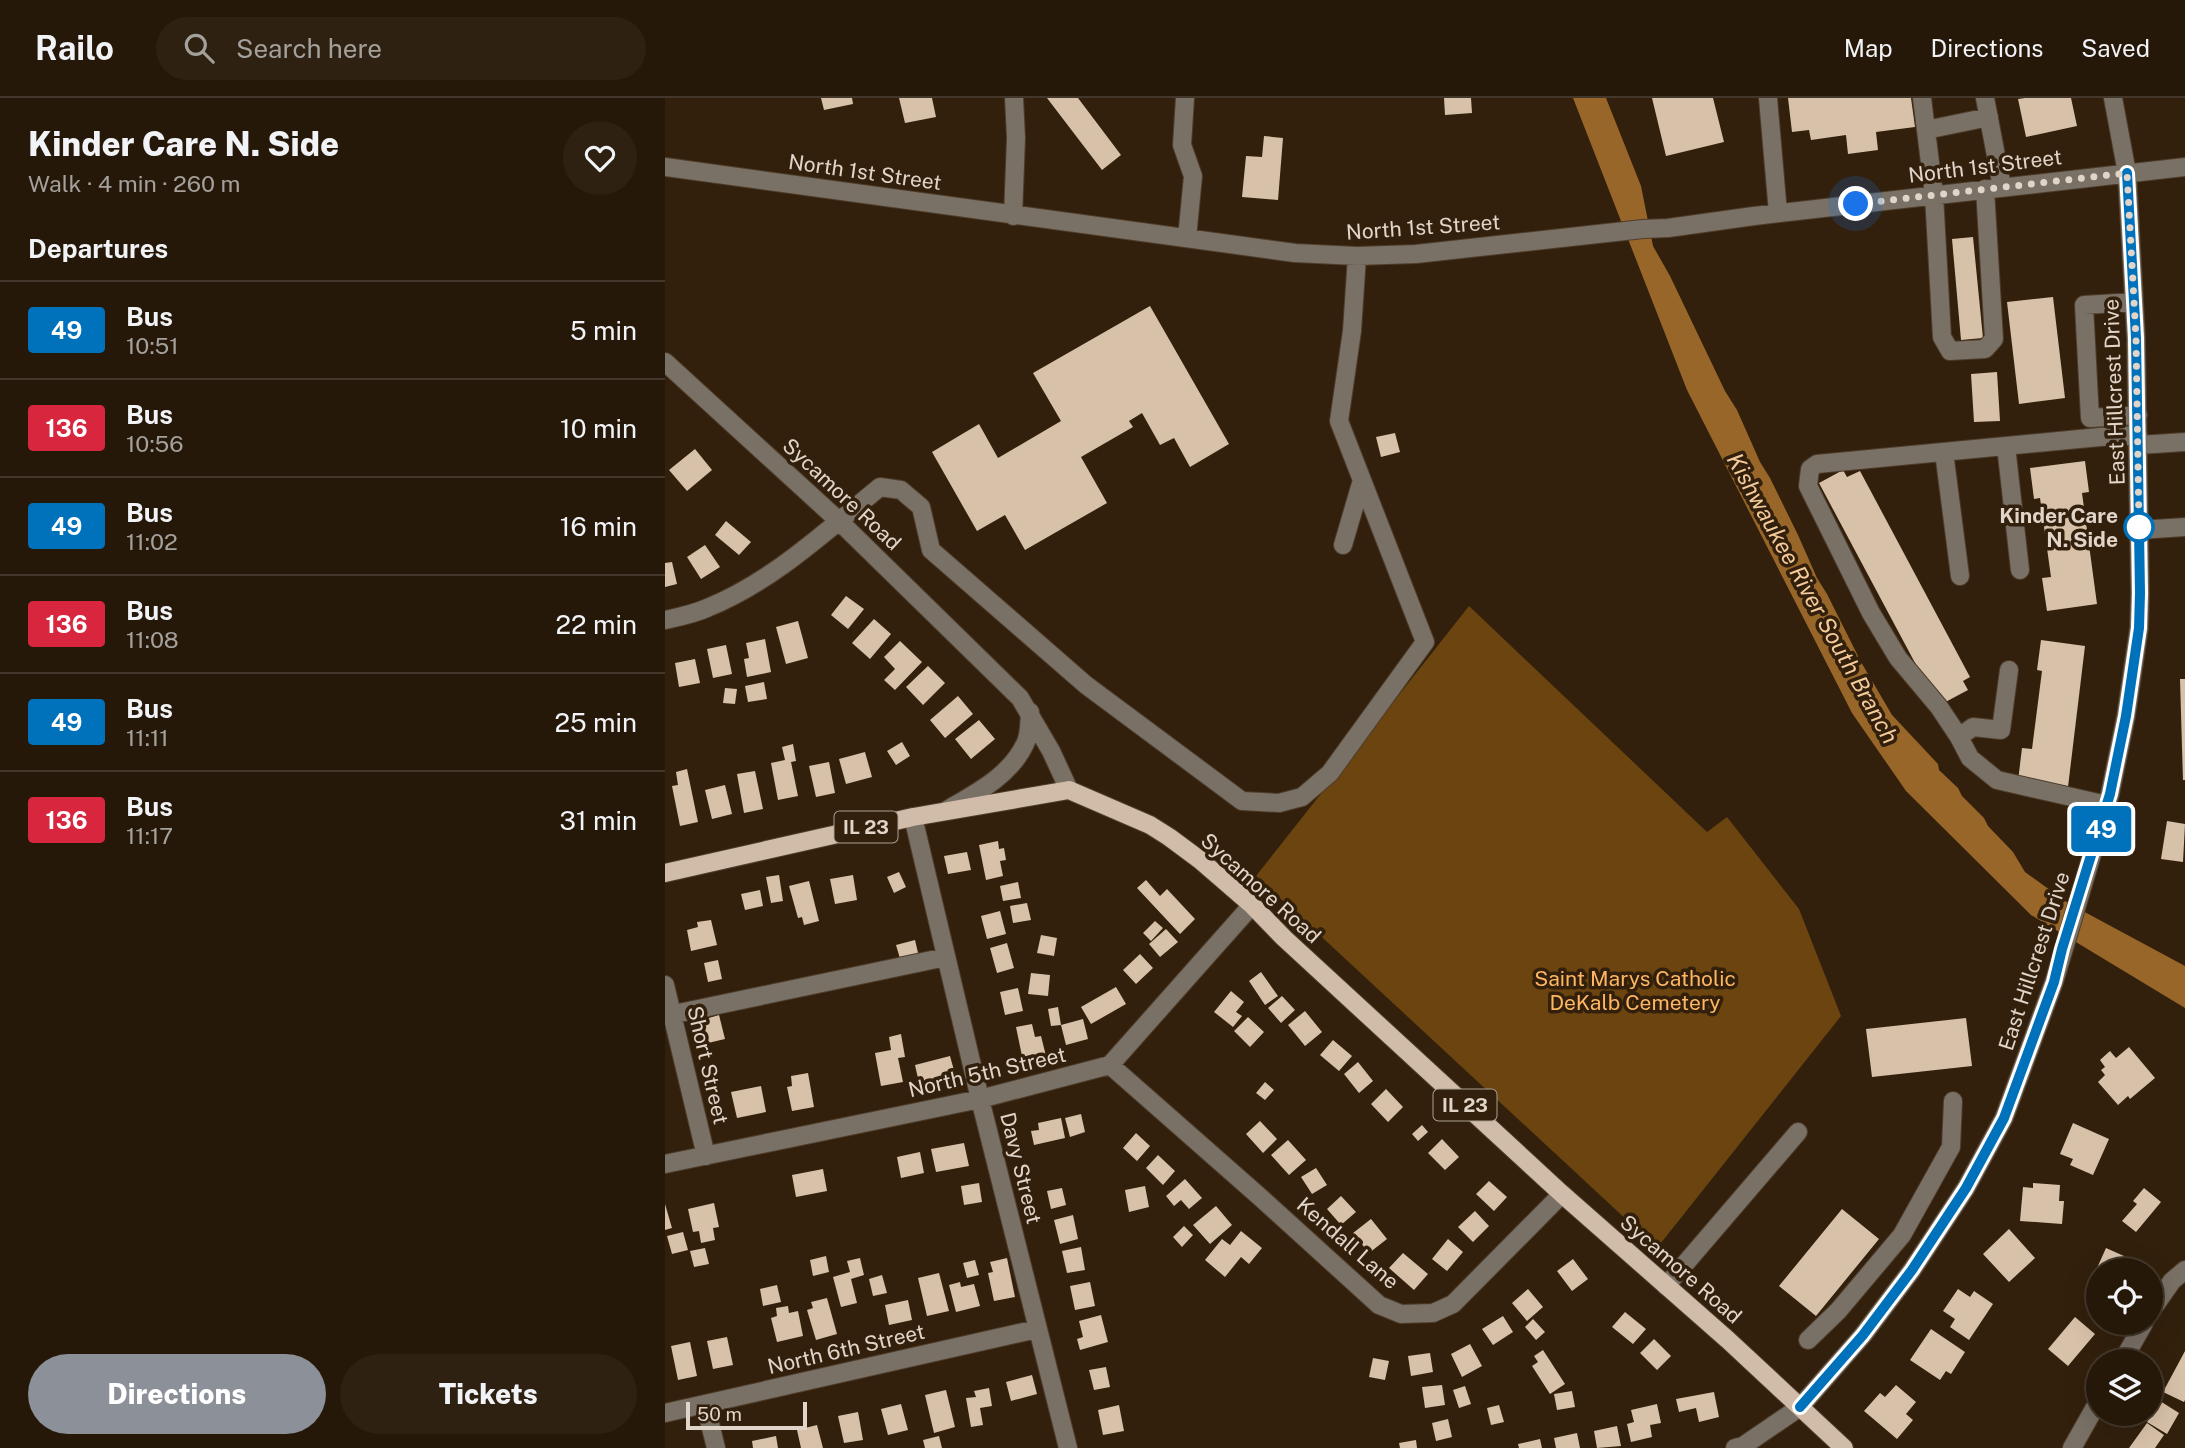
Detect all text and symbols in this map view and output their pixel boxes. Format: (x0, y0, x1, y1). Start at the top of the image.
search box (156, 17, 646, 80)
text: Railo (35, 29, 114, 67)
icon: search (180, 29, 218, 67)
text: Search here (236, 33, 382, 64)
text: Map (1844, 34, 1893, 62)
text: Directions (1931, 34, 2043, 62)
text: Saved (2081, 34, 2150, 62)
button: heart (563, 121, 637, 195)
text: Kinder Care N. Side (28, 125, 339, 163)
street label: North 1st Street (1907, 144, 2063, 188)
street label: North 1st Street (787, 149, 943, 195)
text: Walk · 4 min · 260 m (28, 170, 241, 197)
your location (1838, 186, 1873, 221)
street label: North 1st Street (1345, 209, 1501, 245)
text: Departures (28, 233, 168, 264)
street label: East Hillcrest Drive (2098, 298, 2130, 486)
text: Bus (126, 301, 173, 332)
text: 5 min (570, 315, 637, 346)
text: 49 (51, 316, 82, 344)
text: 10:51 (126, 332, 179, 359)
text: Bus (126, 399, 173, 430)
text: 10 min (560, 413, 637, 444)
text: 136 (45, 414, 88, 442)
text: 10:56 (126, 430, 184, 457)
street label: Sycamore Road (778, 433, 906, 555)
water label: Kishwaukee River South Branch (1722, 448, 1904, 748)
text: Bus (126, 497, 173, 528)
place label: Kinder Care N. Side (1999, 503, 2118, 552)
text: 16 min (560, 511, 637, 542)
text: 49 (51, 512, 82, 540)
marker: Kinder Care N. Side (2124, 512, 2154, 542)
text: 11:02 (126, 528, 178, 555)
text: Bus (126, 595, 173, 626)
text: 22 min (556, 609, 637, 640)
text: 136 (45, 610, 88, 638)
text: 11:08 (126, 626, 179, 653)
text: Bus (126, 693, 173, 724)
text: 25 min (554, 707, 637, 738)
text: 49 (51, 708, 82, 736)
text: 11:11 (126, 724, 169, 751)
text: Bus (126, 791, 173, 822)
text: 31 min (560, 805, 637, 836)
text: 136 (45, 806, 88, 834)
line badge: 49 (2069, 806, 2133, 852)
road number: IL 23 (835, 812, 897, 842)
text: 49 (2085, 815, 2117, 843)
text: 11:17 (126, 822, 173, 849)
street label: Sycamore Road (1196, 828, 1326, 948)
street label: East Hillcrest Drive (1993, 868, 2075, 1054)
park label: Saint Marys Catholic DeKalb Cemetery (1534, 966, 1736, 1015)
street label: Short Street (682, 1003, 734, 1127)
street label: North 5th Street (906, 1042, 1068, 1102)
road number: IL 23 (1433, 1090, 1497, 1121)
street label: Davy Street (995, 1110, 1047, 1226)
street label: Kendall Lane (1292, 1192, 1404, 1294)
street label: Sycamore Road (1615, 1209, 1747, 1329)
map controls (2086, 1258, 2163, 1426)
button: locate (2086, 1258, 2163, 1335)
street label: North 6th Street (765, 1319, 927, 1379)
button: layers (2086, 1349, 2163, 1426)
button: Directions (28, 1354, 326, 1434)
button: Tickets (340, 1354, 637, 1434)
scale bar (686, 1399, 807, 1431)
text: 50 m (697, 1403, 742, 1425)

